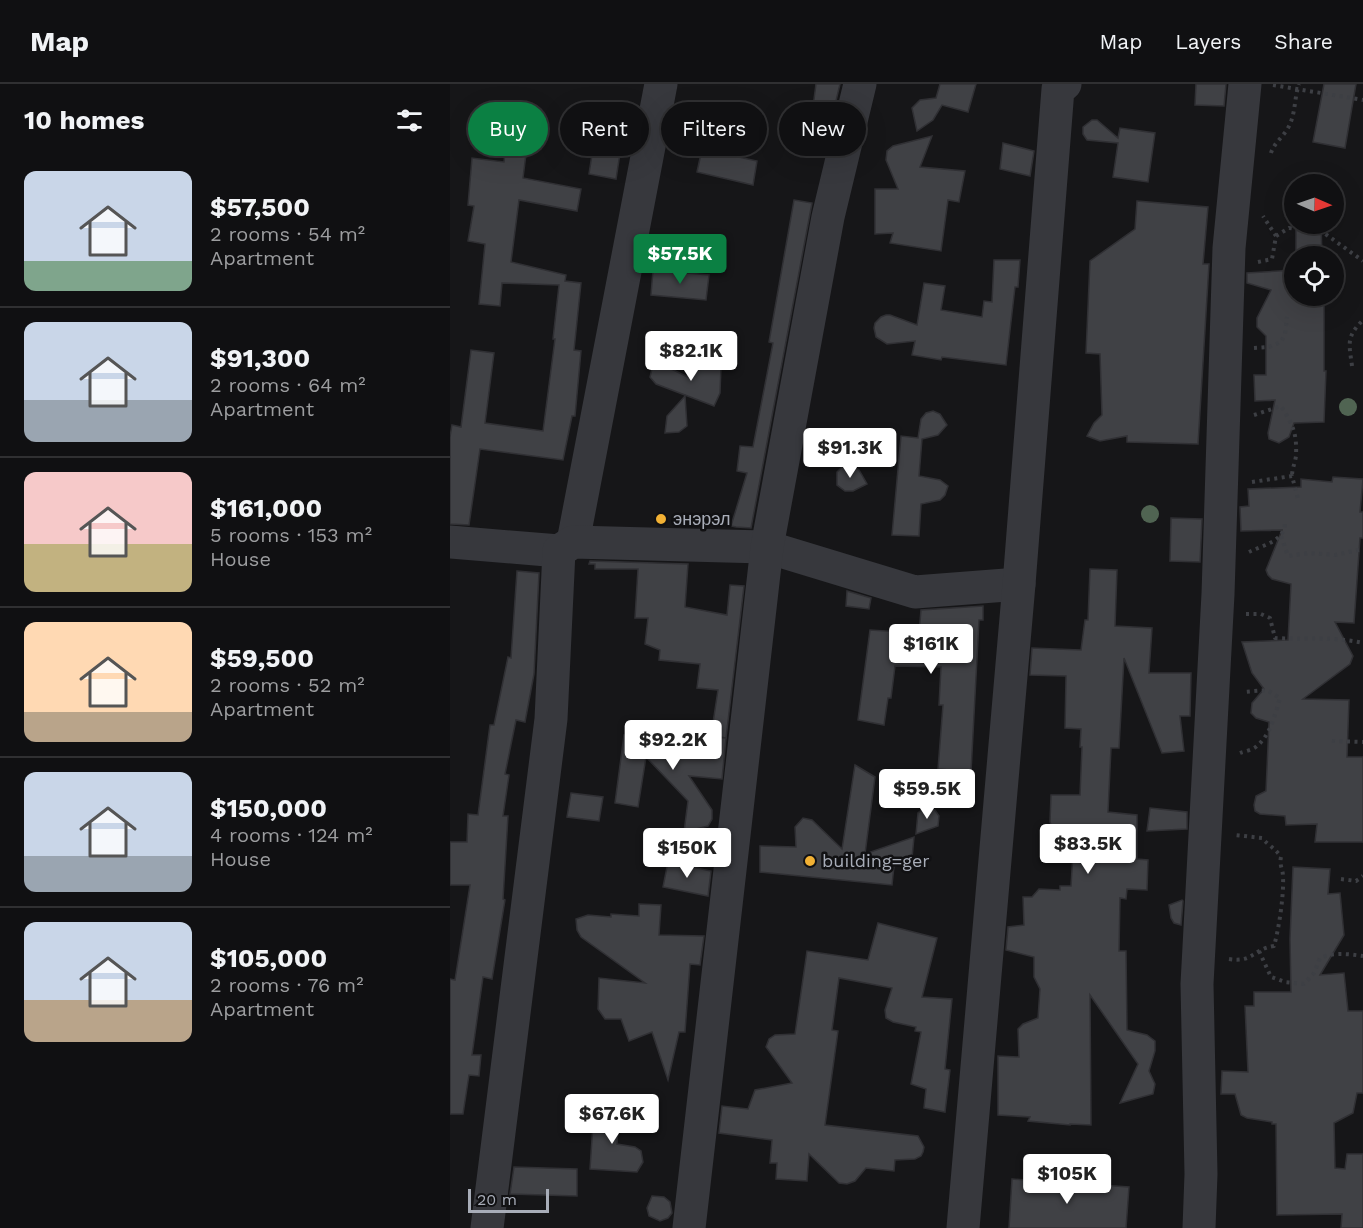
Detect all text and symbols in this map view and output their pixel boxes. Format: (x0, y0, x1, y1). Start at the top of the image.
text: Map (30, 25, 89, 58)
text: Map (1099, 29, 1142, 54)
text: Layers (1175, 29, 1241, 54)
text: Share (1274, 29, 1333, 54)
chip: Buy (468, 102, 548, 156)
chip: Rent (560, 102, 649, 156)
chip: Filters (661, 102, 767, 156)
chip: New (779, 102, 866, 156)
icon: filters (393, 104, 426, 137)
text: 10 homes (24, 105, 144, 135)
north arrow (1284, 174, 1344, 234)
map controls (1284, 174, 1344, 306)
text: $57,500 (210, 192, 310, 222)
icon: home (72, 195, 144, 267)
text: 2 rooms · 54 m² (210, 222, 365, 246)
pin: $57.5K (631, 234, 729, 285)
text: $57.5K (648, 241, 712, 265)
text: Apartment (210, 246, 314, 270)
button: locate (1284, 246, 1344, 306)
pin: $82.1K (642, 331, 740, 382)
text: $82.1K (659, 338, 723, 362)
text: $91,300 (210, 343, 310, 373)
icon: home (72, 346, 144, 418)
text: 2 rooms · 64 m² (210, 373, 366, 397)
text: Apartment (210, 397, 314, 421)
pin: $91.3K (801, 428, 899, 479)
text: $91.3K (817, 435, 883, 459)
text: $161,000 (210, 493, 322, 523)
icon: home (72, 496, 144, 568)
place label: энэрэл (673, 508, 731, 529)
marker: энэрэл (654, 512, 668, 526)
text: 5 rooms · 153 m² (210, 523, 372, 547)
text: House (210, 547, 271, 571)
pin: $161K (889, 624, 973, 675)
text: $161K (903, 631, 959, 655)
text: $59,500 (210, 643, 314, 673)
icon: home (72, 646, 144, 718)
text: 2 rooms · 52 m² (210, 673, 365, 697)
text: Apartment (210, 697, 314, 721)
pin: $92.2K (624, 720, 722, 771)
text: $92.2K (639, 727, 707, 751)
pin: $59.5K (878, 769, 976, 820)
text: $59.5K (893, 776, 961, 800)
text: $150,000 (210, 793, 327, 823)
icon: home (72, 796, 144, 868)
text: 4 rooms · 124 m² (210, 823, 373, 847)
pin: $83.5K (1039, 824, 1137, 875)
pin: $150K (645, 828, 729, 879)
text: $83.5K (1054, 831, 1122, 855)
text: $150K (657, 835, 717, 859)
text: House (210, 847, 271, 871)
place label: building=ger (822, 850, 930, 871)
marker: building=ger (803, 854, 817, 868)
text: $105,000 (210, 943, 327, 973)
icon: home (72, 946, 144, 1018)
text: 2 rooms · 76 m² (210, 973, 363, 997)
text: Apartment (210, 997, 314, 1021)
pin: $67.6K (563, 1094, 661, 1145)
text: $67.6K (579, 1101, 645, 1125)
pin: $105K (1025, 1154, 1109, 1205)
text: $105K (1037, 1161, 1097, 1185)
scale bar (468, 1186, 549, 1214)
text: 20 m (477, 1190, 517, 1209)

